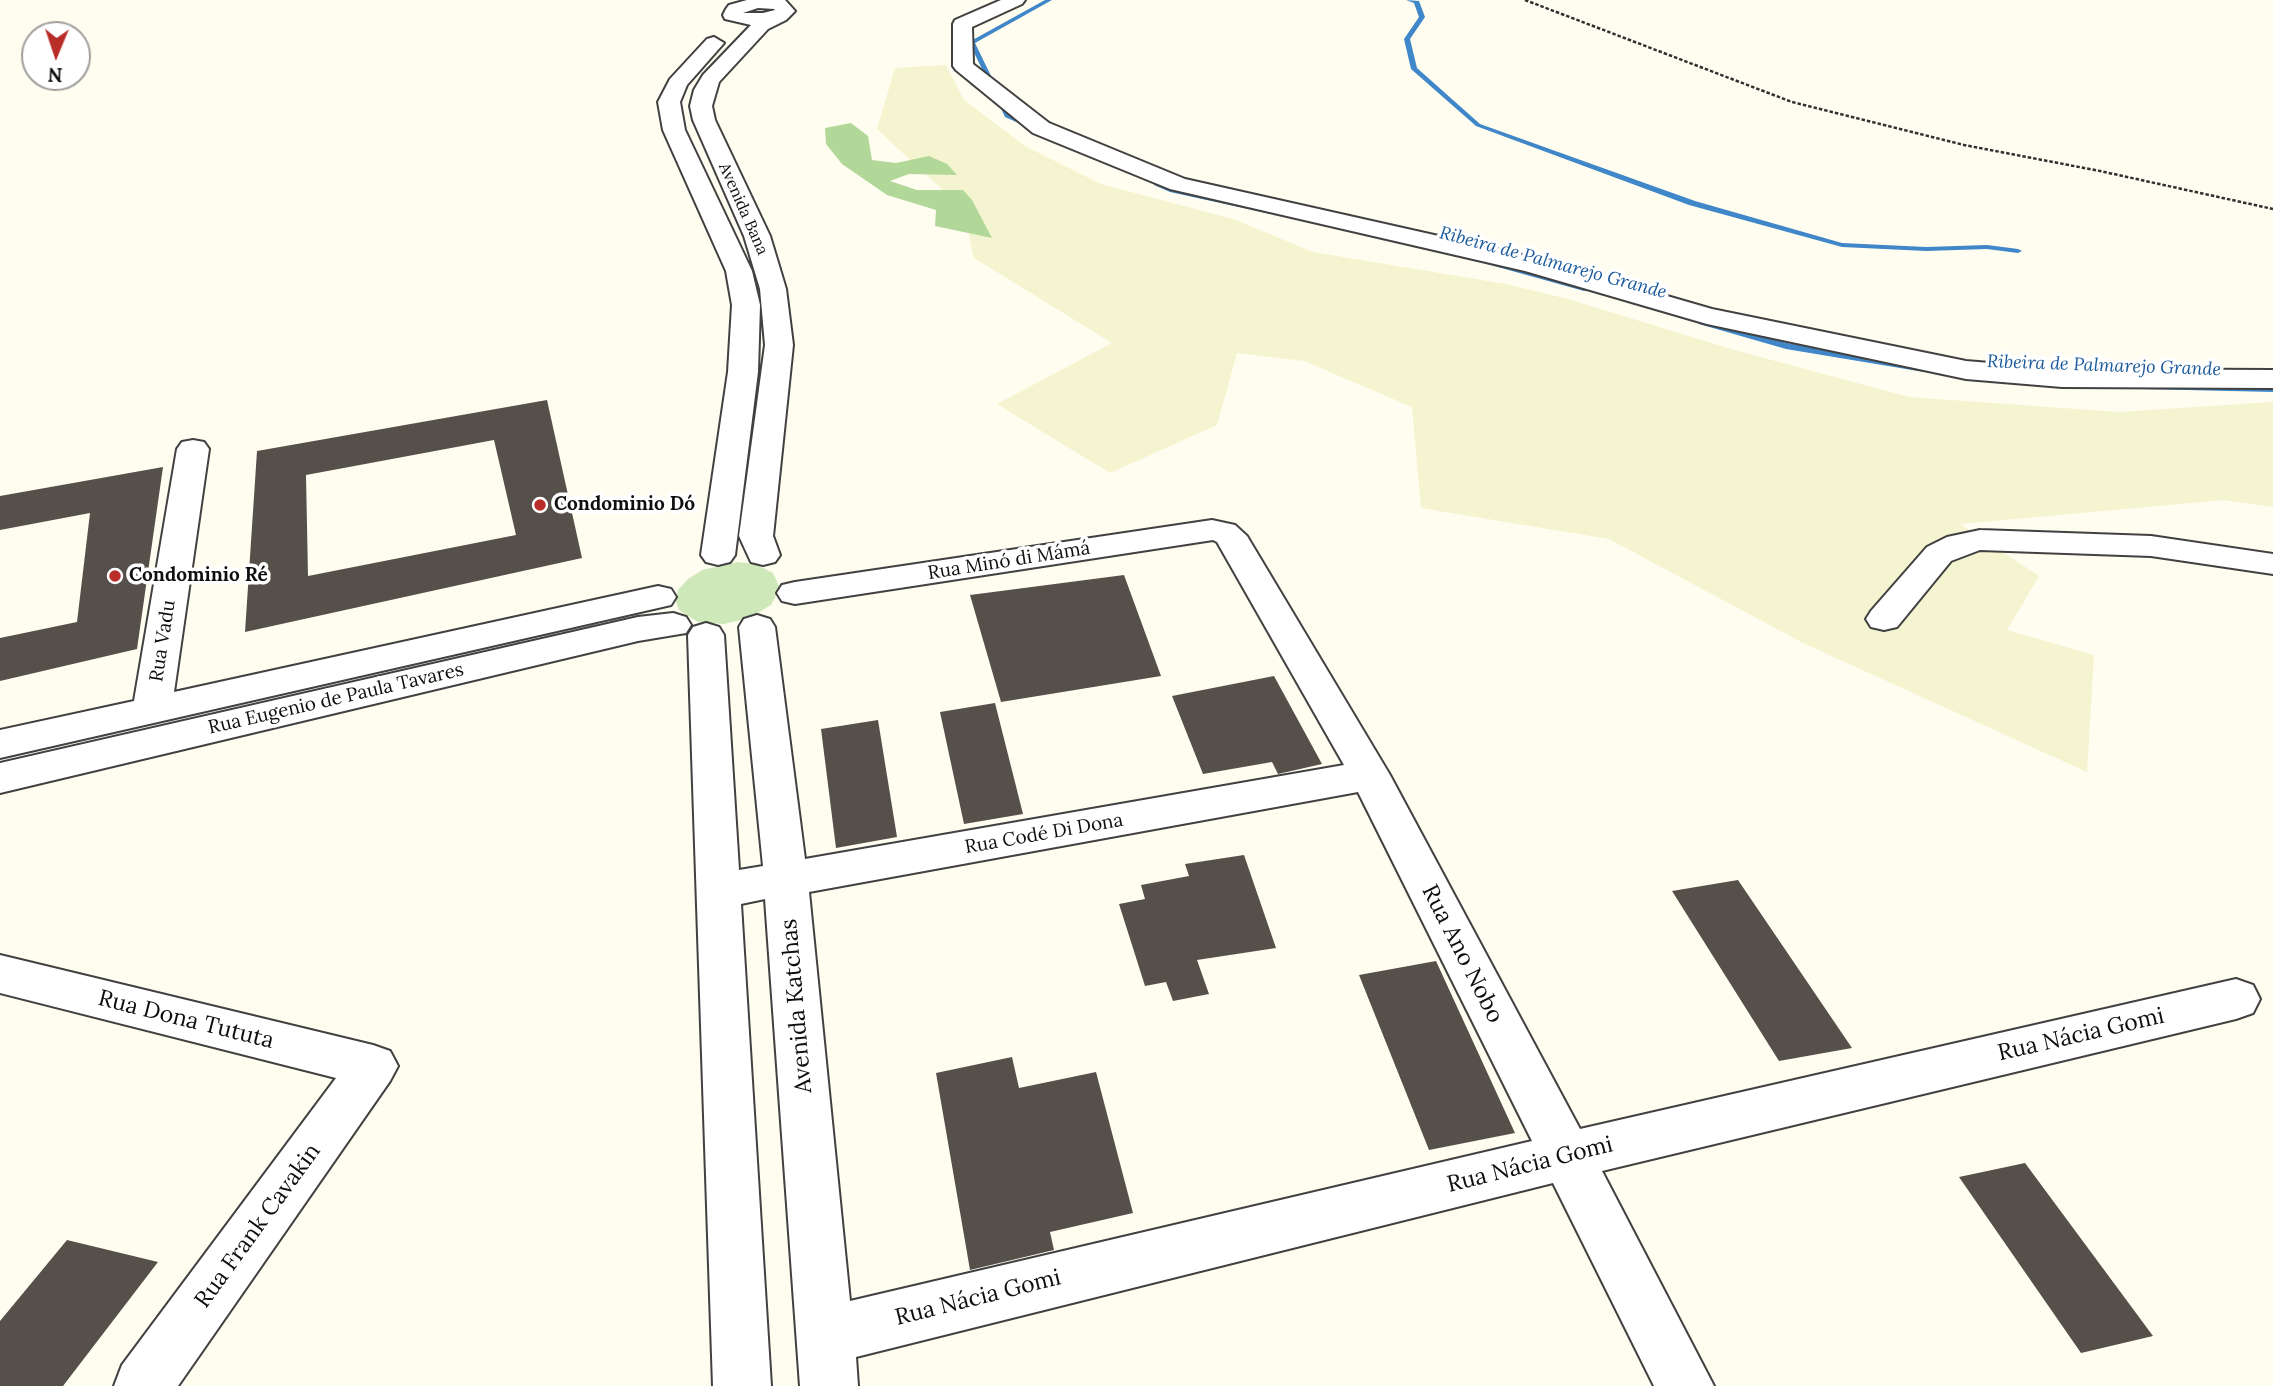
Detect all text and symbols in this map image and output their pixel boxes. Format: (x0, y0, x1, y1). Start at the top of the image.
north arrow (21, 21, 91, 91)
text: N (48, 63, 63, 87)
street label: Avenida Bana (714, 160, 772, 258)
water label: Ribeira de Palmarejo Grande (1437, 222, 1669, 304)
water label: Ribeira de Palmarejo Grande (1987, 351, 2221, 381)
place label: Condominio Dó (554, 494, 695, 516)
marker: Condominio Dó (532, 497, 548, 513)
street label: Rua Minó di Mámá (926, 537, 1092, 585)
place label: Condominio Ré (129, 565, 268, 587)
marker: Condominio Ré (107, 568, 123, 584)
street label: Rua Vadu (145, 598, 181, 684)
street label: Rua Eugenio de Paula Tavares (206, 658, 466, 740)
street label: Rua Codé Di Dona (963, 809, 1125, 859)
street label: Rua Ano Nobo (1415, 880, 1509, 1028)
street label: Avenida Katchas (776, 918, 818, 1094)
street label: Rua Dona Tututa (95, 985, 277, 1055)
street label: Rua Nácia Gomi (1995, 1002, 2167, 1068)
street label: Rua Nácia Gomi (1444, 1131, 1616, 1199)
street label: Rua Frank Cavakin (189, 1139, 327, 1313)
street label: Rua Nácia Gomi (892, 1264, 1064, 1332)

